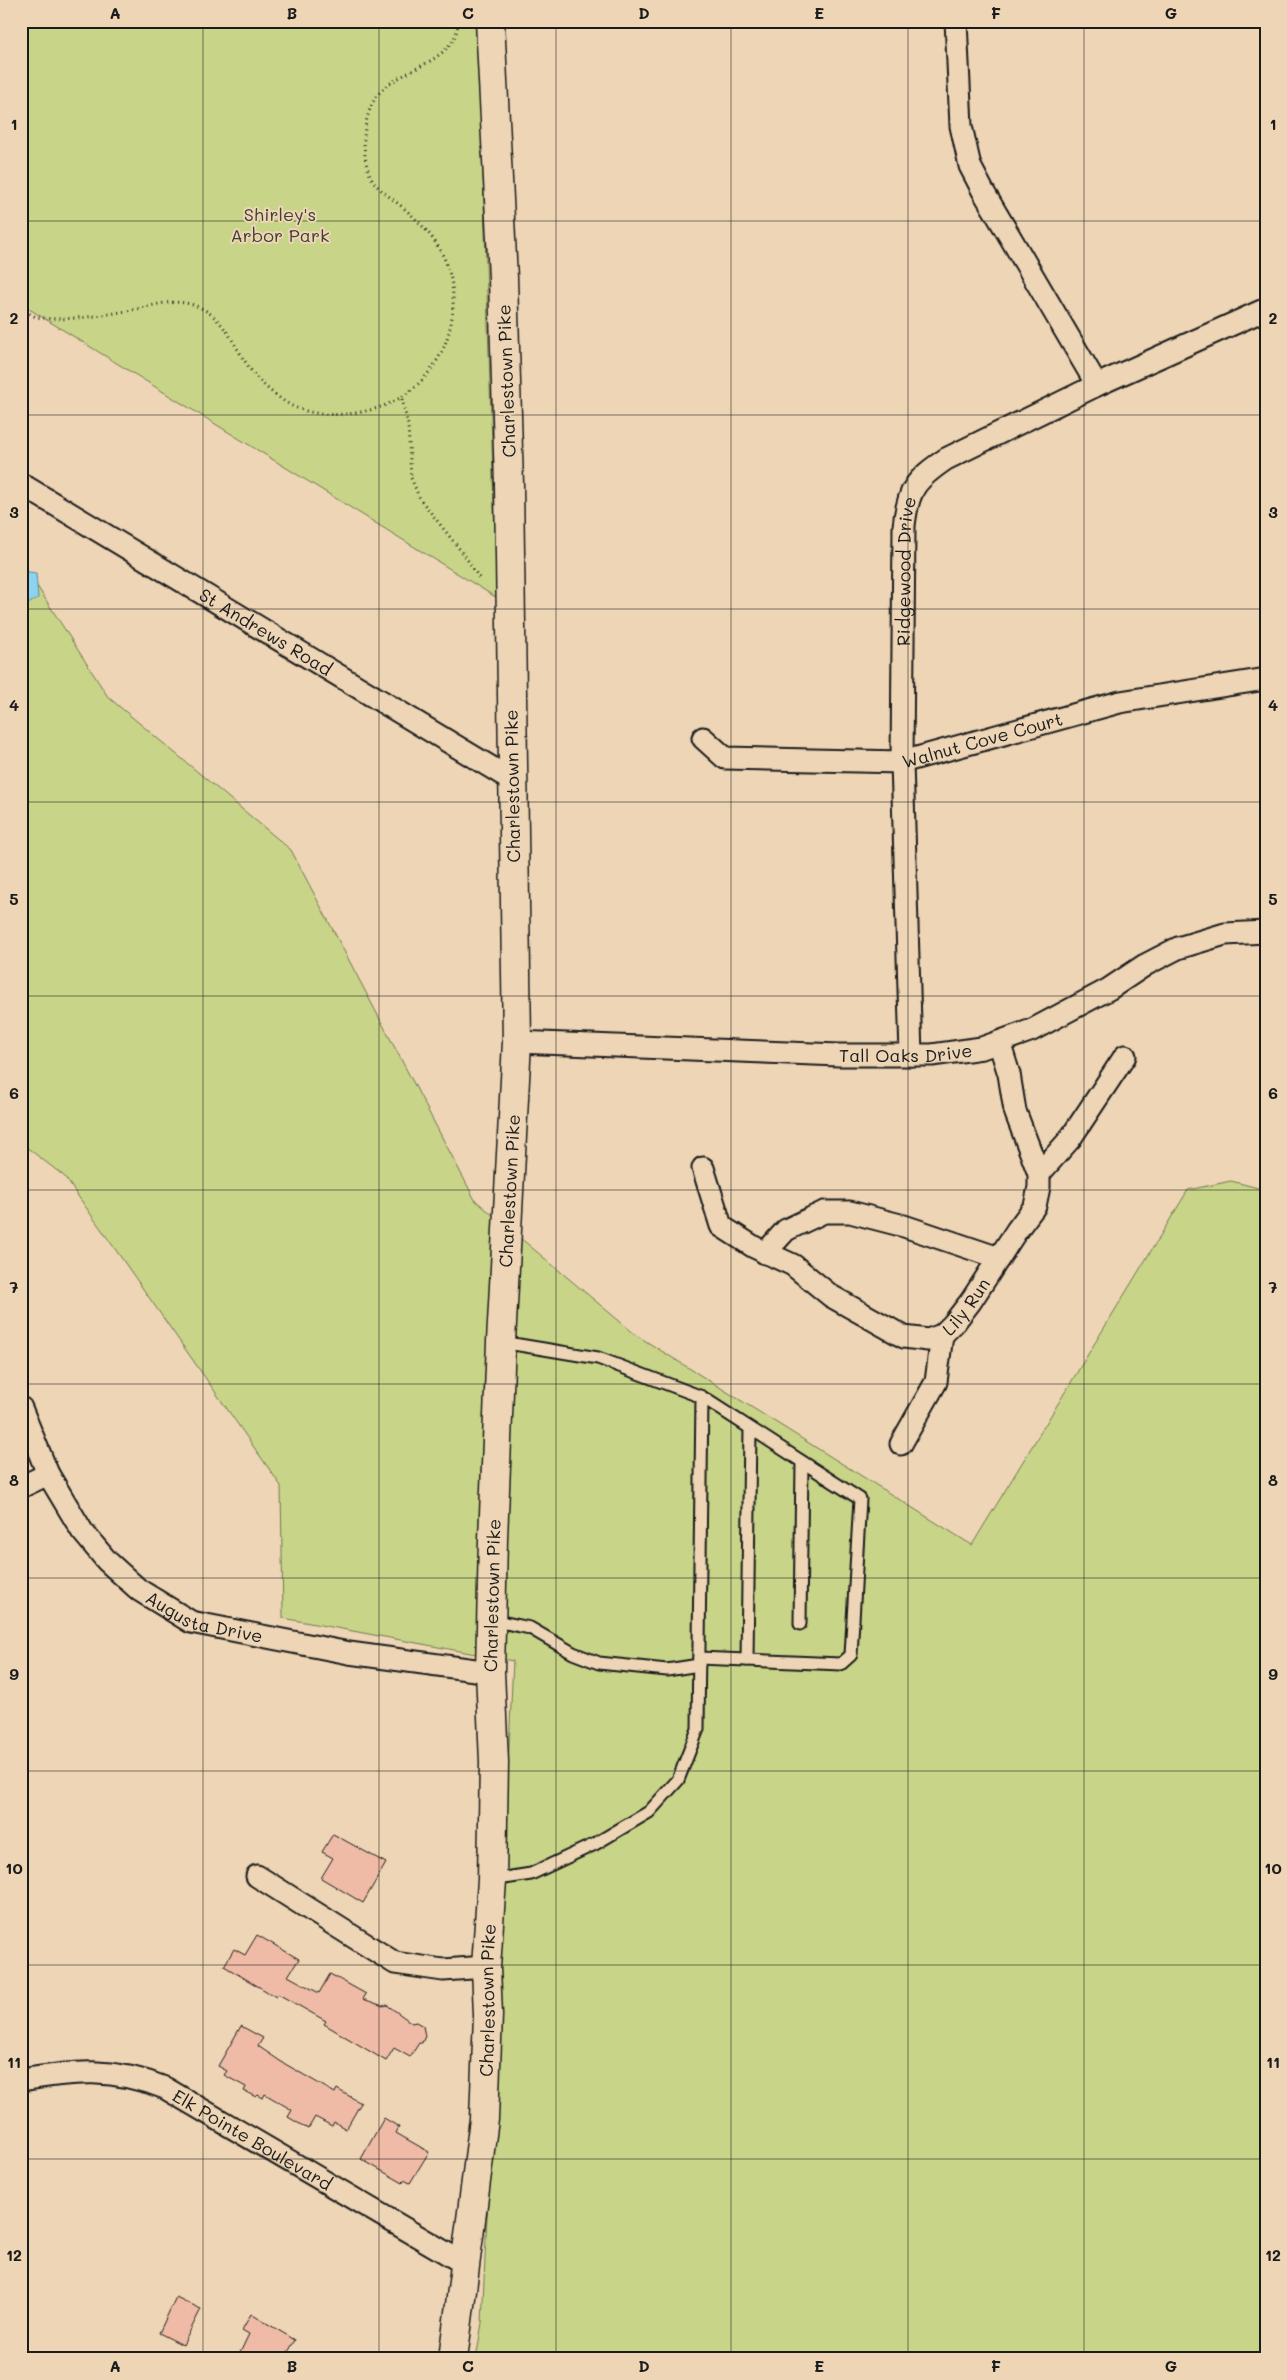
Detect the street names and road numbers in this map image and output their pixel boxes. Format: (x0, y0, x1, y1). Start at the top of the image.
street label: Charlestown Pike (491, 304, 521, 458)
street label: Ridgewood Drive (891, 493, 921, 646)
street label: St Andrews Road (195, 582, 337, 681)
street label: Walnut Cove Court (899, 706, 1065, 773)
street label: Charlestown Pike (499, 709, 525, 863)
street label: Tall Oaks Drive (839, 1038, 974, 1067)
street label: Charlestown Pike (493, 1114, 525, 1268)
street label: Lily Run (937, 1273, 995, 1340)
street label: Charlestown Pike (478, 1518, 506, 1672)
street label: Augusta Drive (141, 1585, 265, 1648)
street label: Charlestown Pike (474, 1923, 501, 2077)
street label: Elk Pointe Boulevard (169, 2083, 337, 2195)

